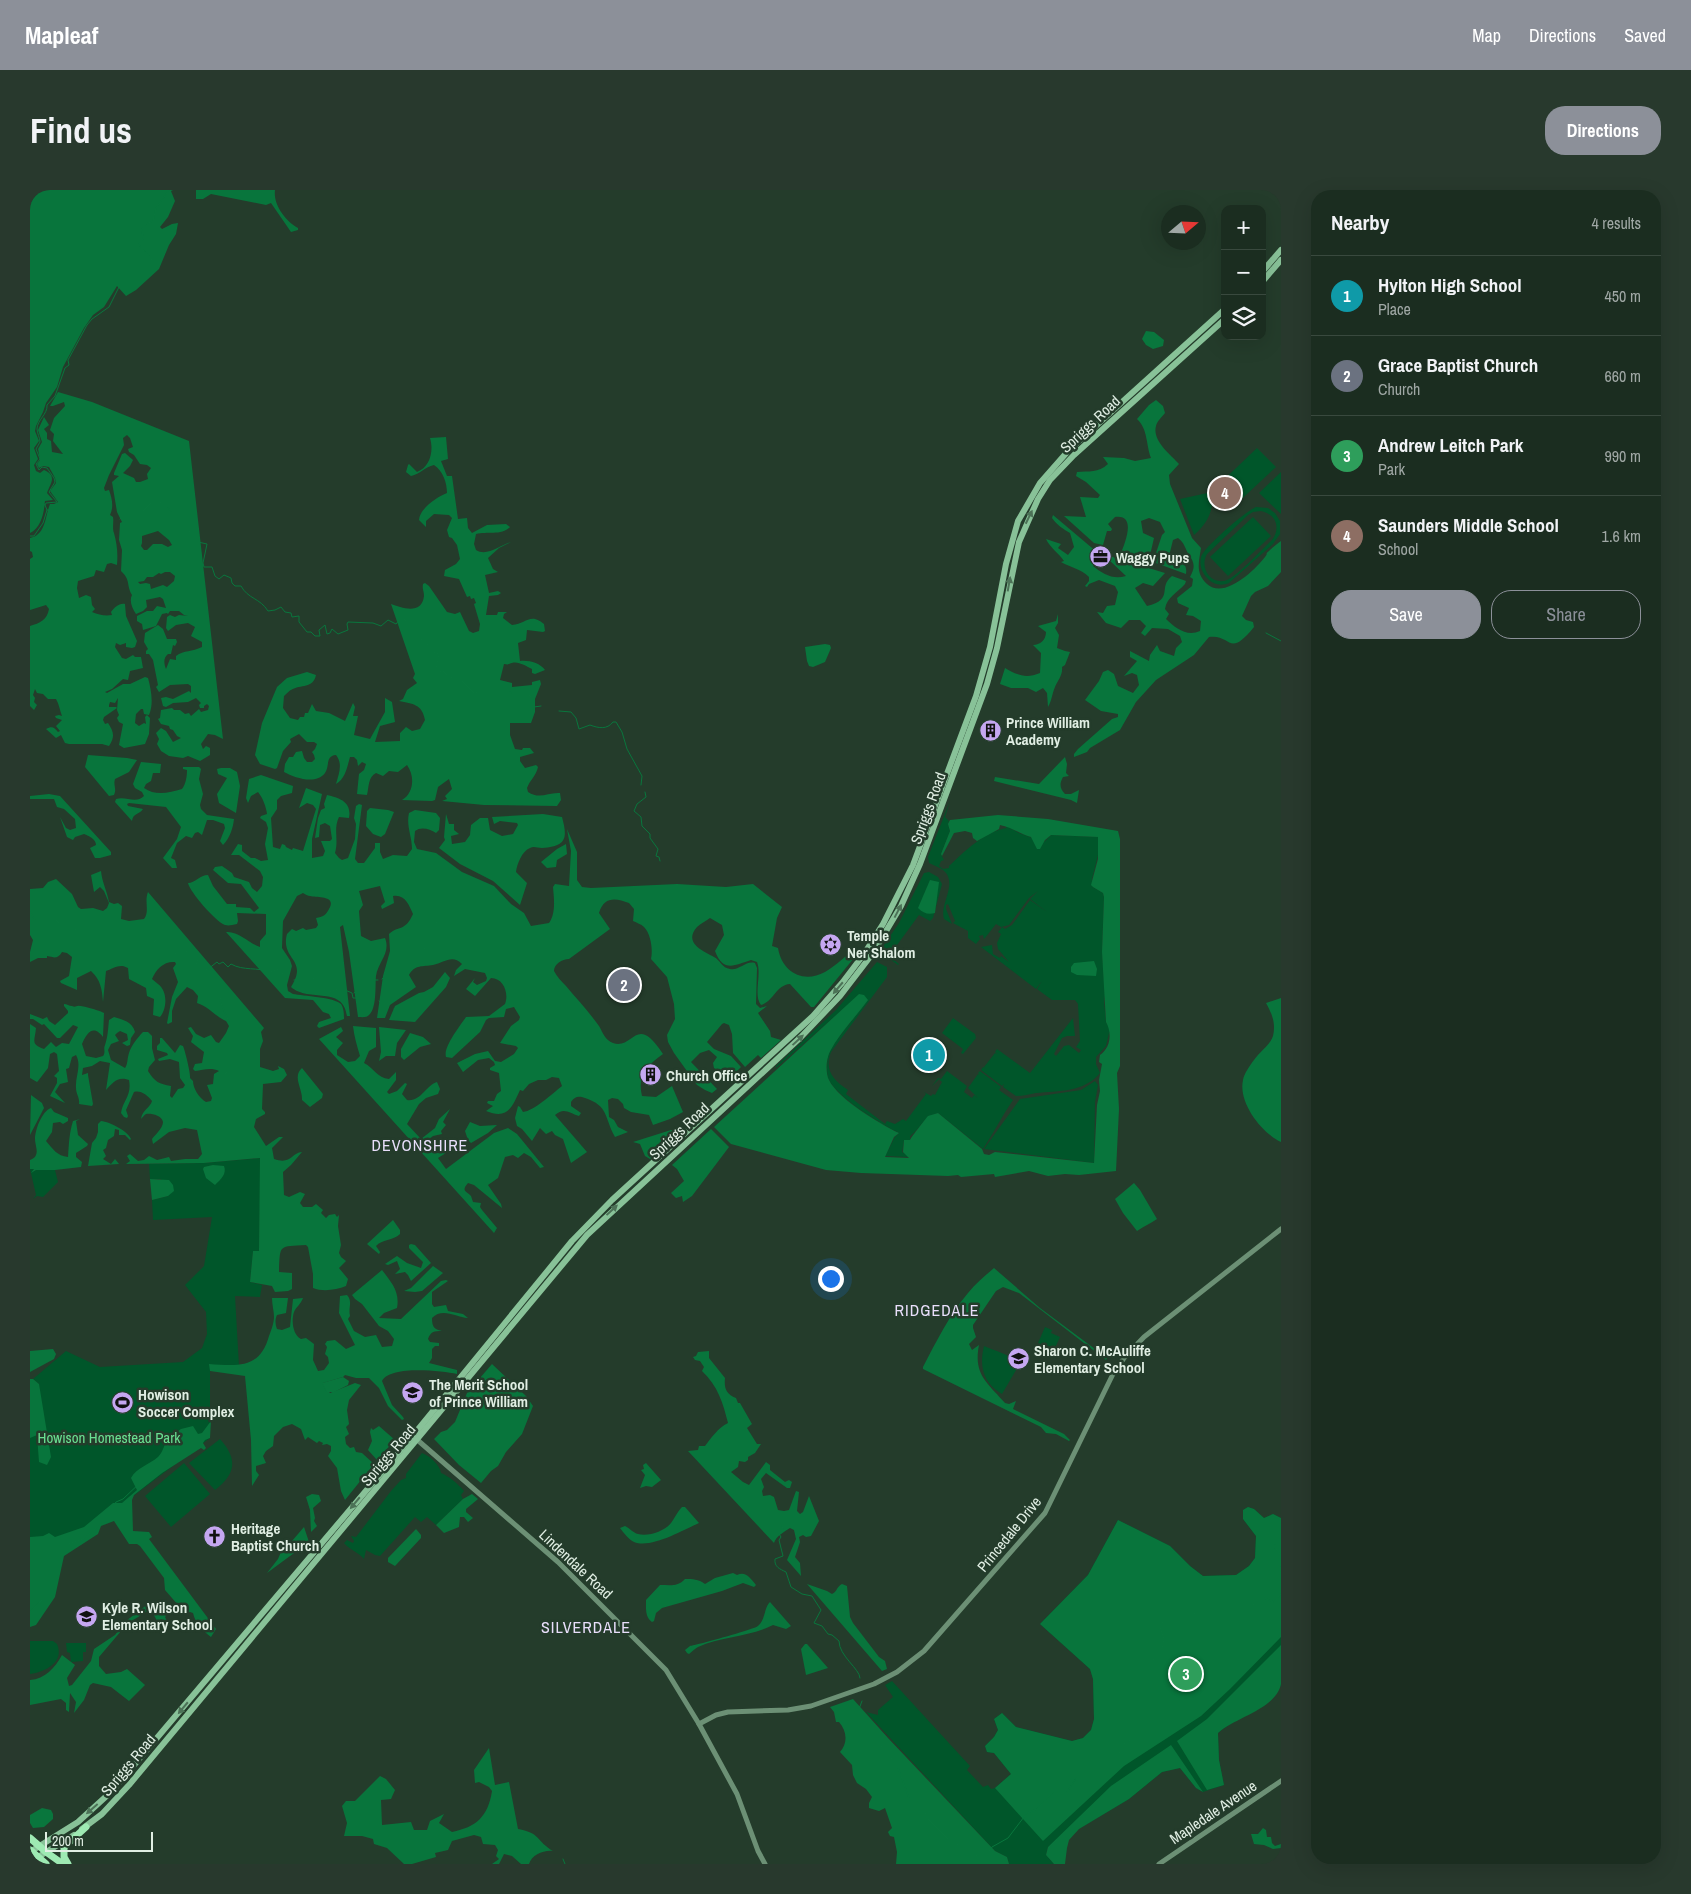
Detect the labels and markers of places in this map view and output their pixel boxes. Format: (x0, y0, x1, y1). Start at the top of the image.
pin: 4 (1209, 474, 1241, 512)
office icon: Waggy Pups (1088, 545, 1112, 569)
place label: Waggy Pups (1116, 547, 1190, 568)
place label: Prince William Academy (1006, 712, 1090, 750)
building icon: Prince William Academy (978, 719, 1002, 743)
place label: Temple Ner Shalom (847, 925, 915, 963)
synagogue icon: Temple Ner Shalom (819, 932, 843, 956)
pin: 2 (608, 966, 640, 1004)
pin: 1 (913, 1036, 945, 1074)
building icon: Church Office (638, 1063, 662, 1087)
place label: Church Office (666, 1065, 747, 1086)
place label: Sharon C. McAuliffe Elementary School (1034, 1340, 1151, 1378)
school or university icon: Sharon C. McAuliffe Elementary School (1006, 1347, 1030, 1371)
place label: The Merit School of Prince William (429, 1374, 528, 1412)
school or university icon: The Merit School of Prince William (401, 1381, 425, 1405)
place label: Howison Soccer Complex (138, 1384, 235, 1422)
sports icon: Howison Soccer Complex (110, 1391, 134, 1415)
place label: Heritage Baptist Church (231, 1518, 319, 1556)
church icon: Heritage Baptist Church (203, 1525, 227, 1549)
place label: Kyle R. Wilson Elementary School (102, 1597, 213, 1635)
school or university icon: Kyle R. Wilson Elementary School (74, 1604, 98, 1628)
pin: 3 (1170, 1655, 1202, 1693)

